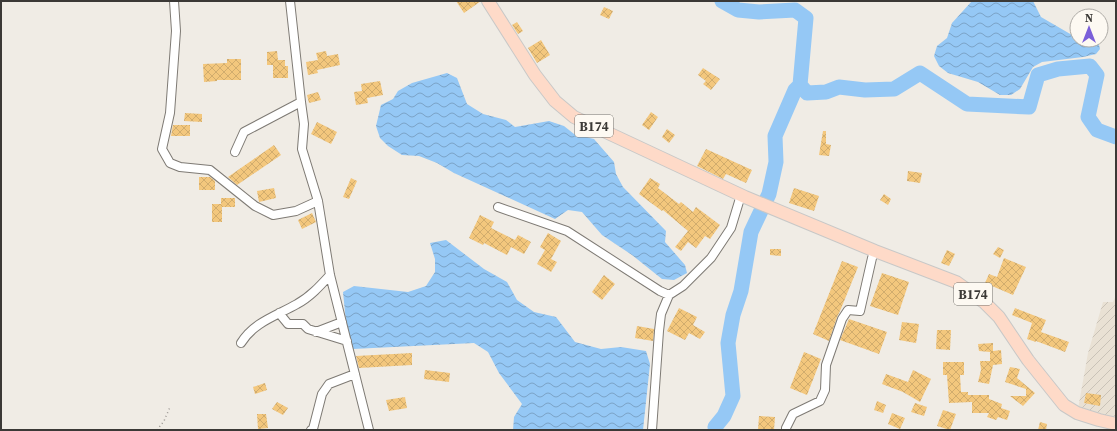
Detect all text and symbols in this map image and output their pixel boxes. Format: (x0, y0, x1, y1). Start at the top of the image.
north arrow (1069, 8, 1109, 48)
text: N (1085, 11, 1093, 26)
road number: B174 (575, 115, 613, 137)
road number: B174 (954, 283, 992, 305)

